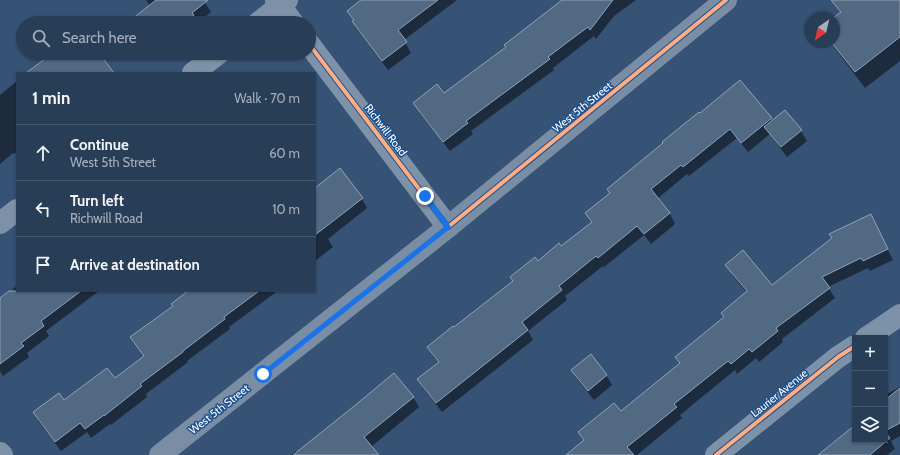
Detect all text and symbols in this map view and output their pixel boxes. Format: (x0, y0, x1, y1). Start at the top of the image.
north arrow (804, 12, 840, 48)
search box (16, 16, 316, 60)
icon: search (30, 27, 52, 49)
text: Search here (62, 29, 137, 47)
street label: West 5th Street (549, 78, 615, 135)
text: 1 min (32, 88, 70, 108)
text: Walk · 70 m (234, 90, 300, 106)
street label: Richwill Road (362, 101, 410, 159)
text: Continue (70, 136, 129, 154)
icon: ahead (32, 142, 54, 164)
text: 60 m (269, 145, 300, 161)
text: West 5th Street (70, 154, 156, 170)
route end (416, 187, 434, 205)
text: Turn left (70, 192, 124, 210)
icon: left (32, 198, 54, 220)
text: 10 m (272, 201, 300, 217)
text: Richwill Road (70, 210, 143, 226)
icon: arrive (32, 254, 54, 276)
text: Arrive at destination (70, 256, 200, 274)
map controls (852, 335, 888, 443)
button: + (852, 335, 888, 371)
route start (254, 365, 272, 383)
street label: Laurier Avenue (748, 366, 810, 420)
button: − (852, 371, 888, 407)
street label: West 5th Street (186, 381, 252, 437)
button: layers (852, 407, 888, 443)

